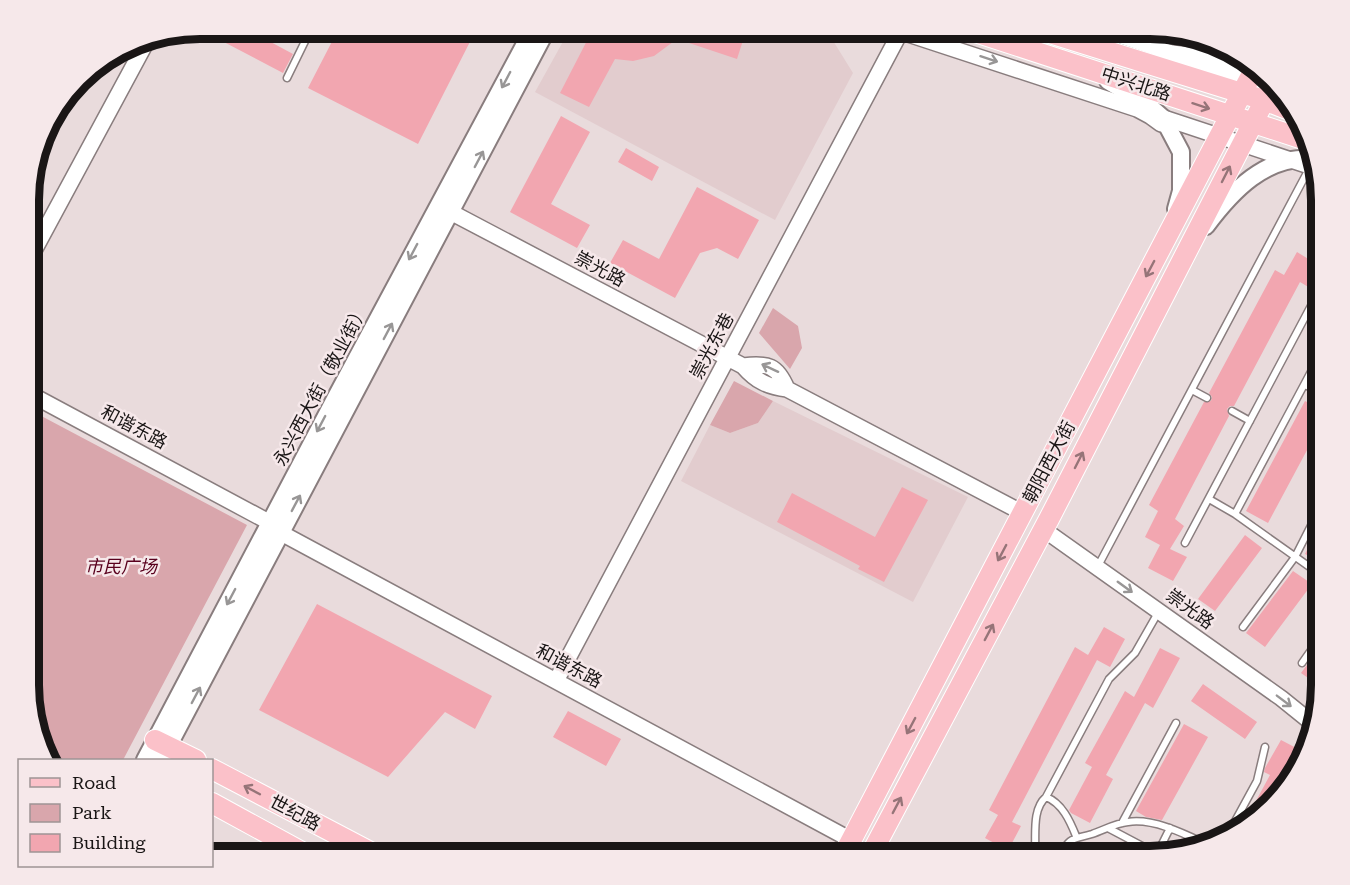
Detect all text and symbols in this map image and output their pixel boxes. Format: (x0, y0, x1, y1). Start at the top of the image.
one-way arrow (979, 55, 998, 66)
street label: 中兴北路 (1099, 62, 1174, 105)
one-way arrow (500, 71, 512, 88)
one-way arrow (1191, 101, 1210, 112)
one-way arrow (474, 150, 485, 168)
one-way arrow (1221, 166, 1233, 184)
one-way arrow (407, 243, 419, 260)
street label: 崇光路 (571, 247, 629, 291)
one-way arrow (1144, 260, 1156, 278)
street label: 永兴西大街（敬业街） (269, 300, 372, 469)
street label: 崇光东巷 (685, 309, 738, 382)
one-way arrow (382, 323, 394, 340)
one-way arrow (762, 362, 780, 373)
street label: 和谐东路 (98, 400, 171, 453)
one-way arrow (315, 415, 327, 433)
street label: 朝阳西大街 (1018, 417, 1079, 506)
one-way arrow (1074, 451, 1086, 469)
one-way arrow (291, 495, 303, 513)
one-way arrow (995, 544, 1007, 562)
park label: 市民广场 (85, 556, 159, 577)
one-way arrow (1117, 581, 1133, 593)
street label: 崇光路 (1162, 584, 1218, 633)
one-way arrow (225, 587, 236, 605)
one-way arrow (984, 624, 995, 642)
street label: 和谐东路 (533, 639, 606, 692)
one-way arrow (191, 686, 202, 704)
one-way arrow (1276, 694, 1292, 707)
one-way arrow (905, 717, 917, 734)
legend (18, 759, 213, 867)
text: Road (72, 772, 117, 793)
one-way arrow (244, 784, 261, 796)
street label: 世纪路 (266, 791, 324, 835)
one-way arrow (892, 796, 904, 814)
text: Park (72, 802, 112, 823)
text: Building (72, 832, 146, 853)

